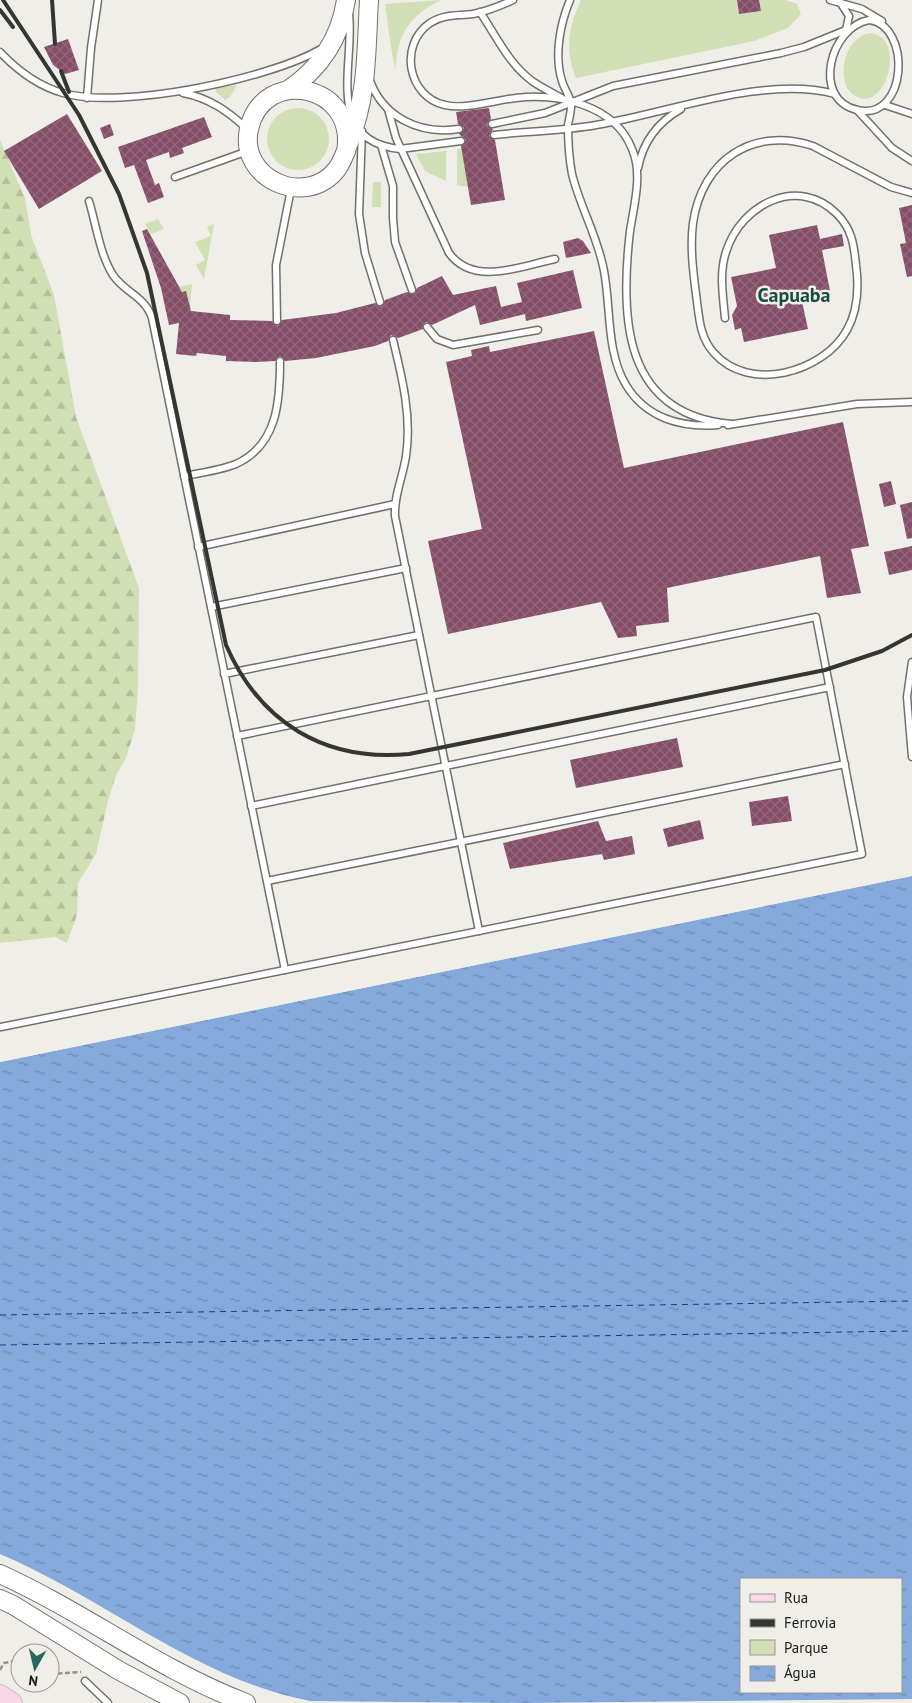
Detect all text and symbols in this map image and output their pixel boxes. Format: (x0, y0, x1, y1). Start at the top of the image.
district label: Capuaba (758, 282, 831, 308)
legend (740, 1578, 902, 1693)
text: Rua (784, 1588, 808, 1607)
text: Ferrovia (784, 1613, 836, 1632)
text: Parque (784, 1638, 828, 1657)
north arrow (10, 1643, 60, 1693)
text: Água (784, 1663, 816, 1682)
text: N (27, 1671, 39, 1690)

